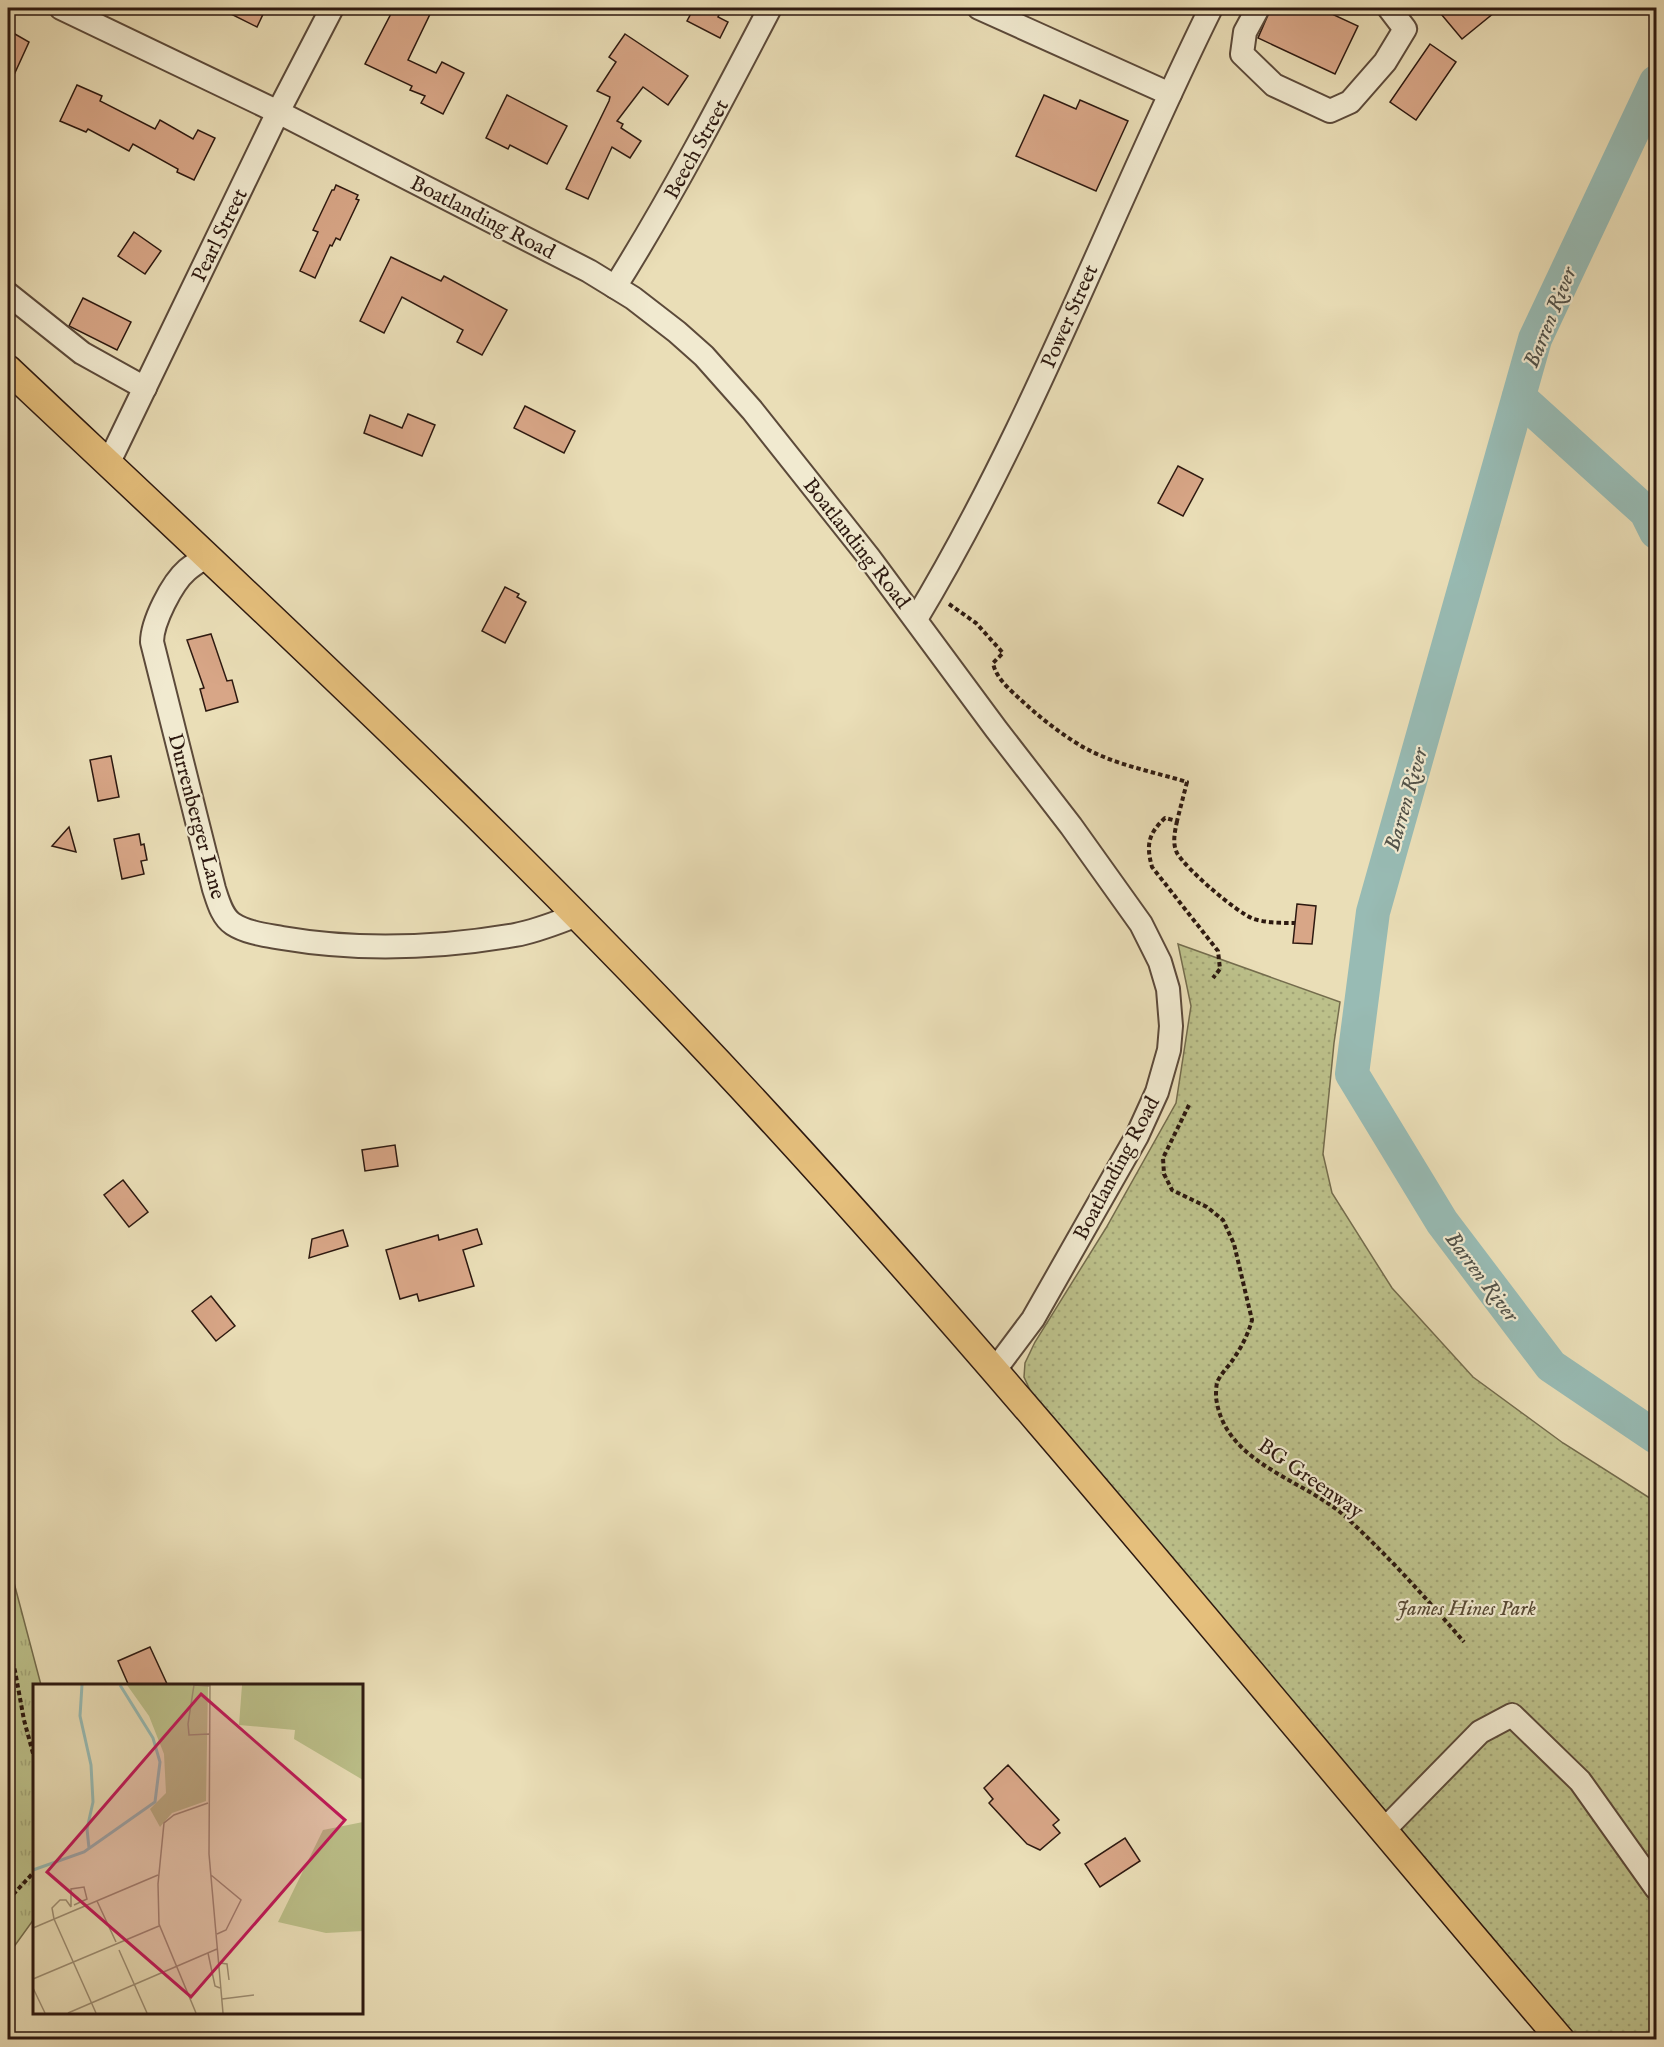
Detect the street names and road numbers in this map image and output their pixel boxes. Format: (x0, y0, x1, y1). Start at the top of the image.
street label: Beech Street (659, 95, 736, 204)
street label: Boatlanding Road (405, 170, 560, 267)
street label: Pearl Street (186, 184, 255, 287)
street label: Power Street (1036, 261, 1105, 373)
street label: Boatlanding Road (796, 473, 916, 615)
street label: Durrenberger Lane (160, 730, 231, 903)
street label: Boatlanding Road (1068, 1091, 1167, 1245)
street label: BG Greenway (1252, 1433, 1369, 1526)

